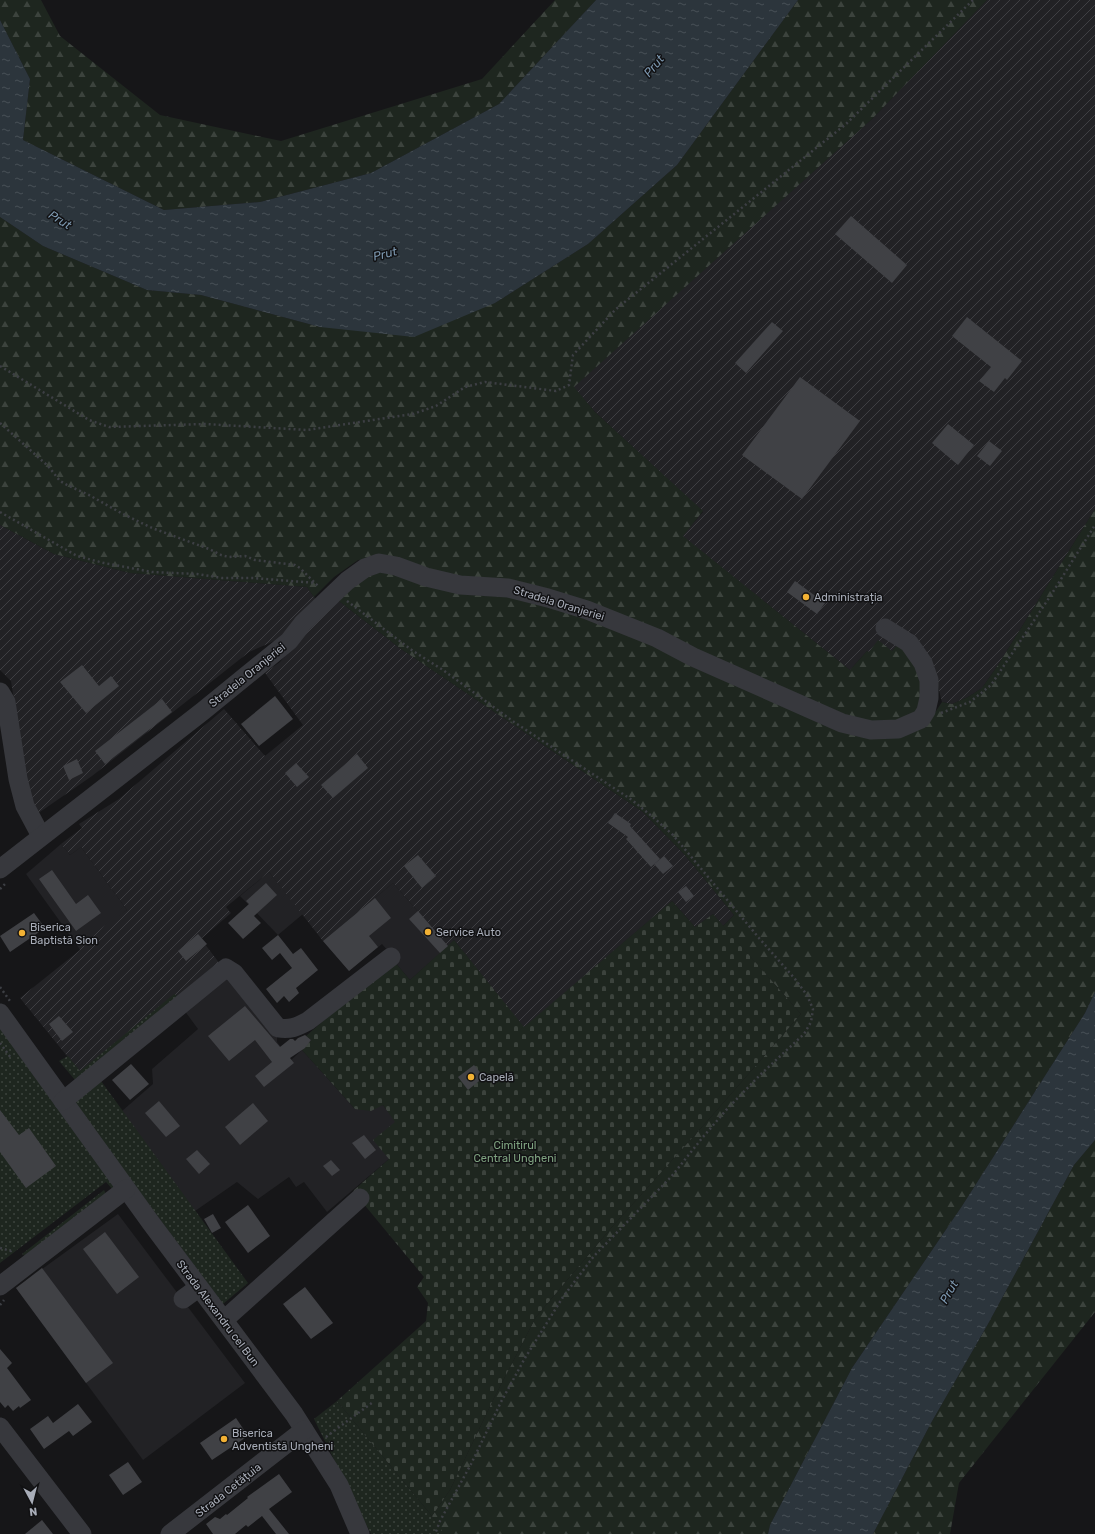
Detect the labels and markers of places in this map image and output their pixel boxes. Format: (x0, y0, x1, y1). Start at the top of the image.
place label: Administrația (814, 591, 883, 604)
marker: Administrația (801, 592, 811, 602)
place label: Biserica Baptistă Sion (30, 921, 98, 947)
place label: Service Auto (436, 926, 501, 939)
marker: Service Auto (423, 927, 433, 937)
marker: Biserica Baptistă Sion (17, 928, 27, 938)
place label: Capelă (479, 1071, 514, 1084)
marker: Capelă (466, 1072, 476, 1082)
place label: Biserica Adventistă Ungheni (232, 1427, 333, 1453)
marker: Biserica Adventistă Ungheni (219, 1434, 229, 1444)

